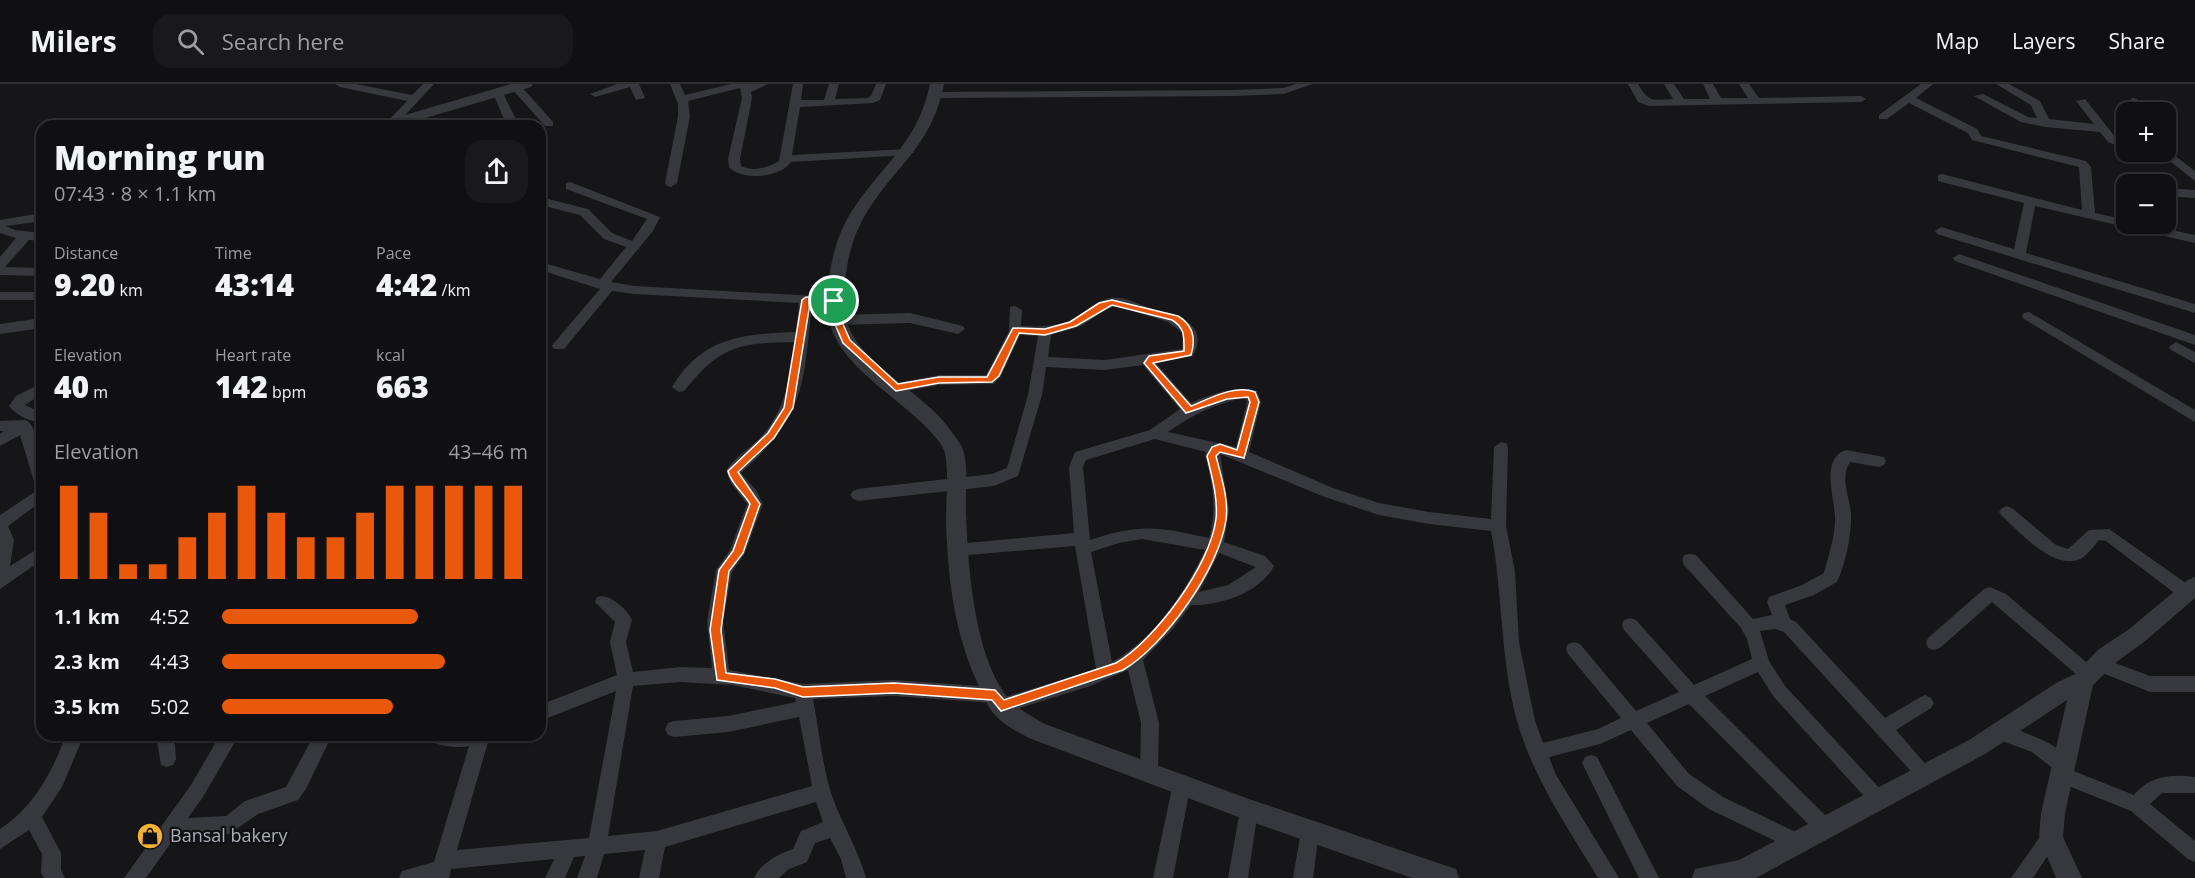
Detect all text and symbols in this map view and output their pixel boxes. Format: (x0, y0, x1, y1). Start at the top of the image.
search box (153, 14, 573, 68)
text: Milers (30, 22, 117, 60)
icon: search (174, 25, 207, 58)
text: Search here (222, 26, 344, 56)
text: Map (1936, 27, 1979, 55)
text: Layers (2012, 27, 2076, 55)
text: Share (2109, 27, 2165, 55)
map controls (2116, 102, 2176, 234)
button: + (2116, 102, 2176, 162)
text: Morning run (54, 135, 266, 180)
button: share (465, 140, 528, 203)
button: − (2116, 174, 2176, 234)
text: 07:43 · 8 × 1.1 km (54, 180, 216, 207)
text: Distance (54, 242, 118, 264)
text: Time (215, 242, 252, 264)
text: Pace (376, 242, 411, 264)
text: 9.20 (54, 264, 115, 305)
text: 43:14 (215, 264, 294, 305)
text: 4:42 (376, 264, 437, 305)
pin (808, 275, 859, 326)
text: km (115, 279, 143, 301)
text: /km (437, 279, 471, 301)
icon: arrive (817, 284, 850, 317)
text: Elevation (54, 344, 122, 366)
text: Heart rate (215, 344, 291, 366)
text: kcal (376, 344, 405, 366)
text: 40 (54, 366, 89, 407)
text: 142 (215, 366, 268, 407)
text: 663 (376, 366, 429, 407)
text: m (89, 381, 108, 403)
text: bpm (268, 381, 306, 403)
text: Elevation (54, 438, 139, 465)
text: 43–46 m (449, 438, 528, 465)
text: 1.1 km (54, 603, 120, 630)
text: 4:52 (150, 603, 190, 630)
text: 2.3 km (54, 648, 120, 675)
text: 4:43 (150, 648, 190, 675)
text: 3.5 km (54, 693, 120, 720)
text: 5:02 (150, 693, 190, 720)
shop icon: Bansal bakery (135, 821, 165, 851)
place label: Bansal bakery (170, 823, 288, 847)

